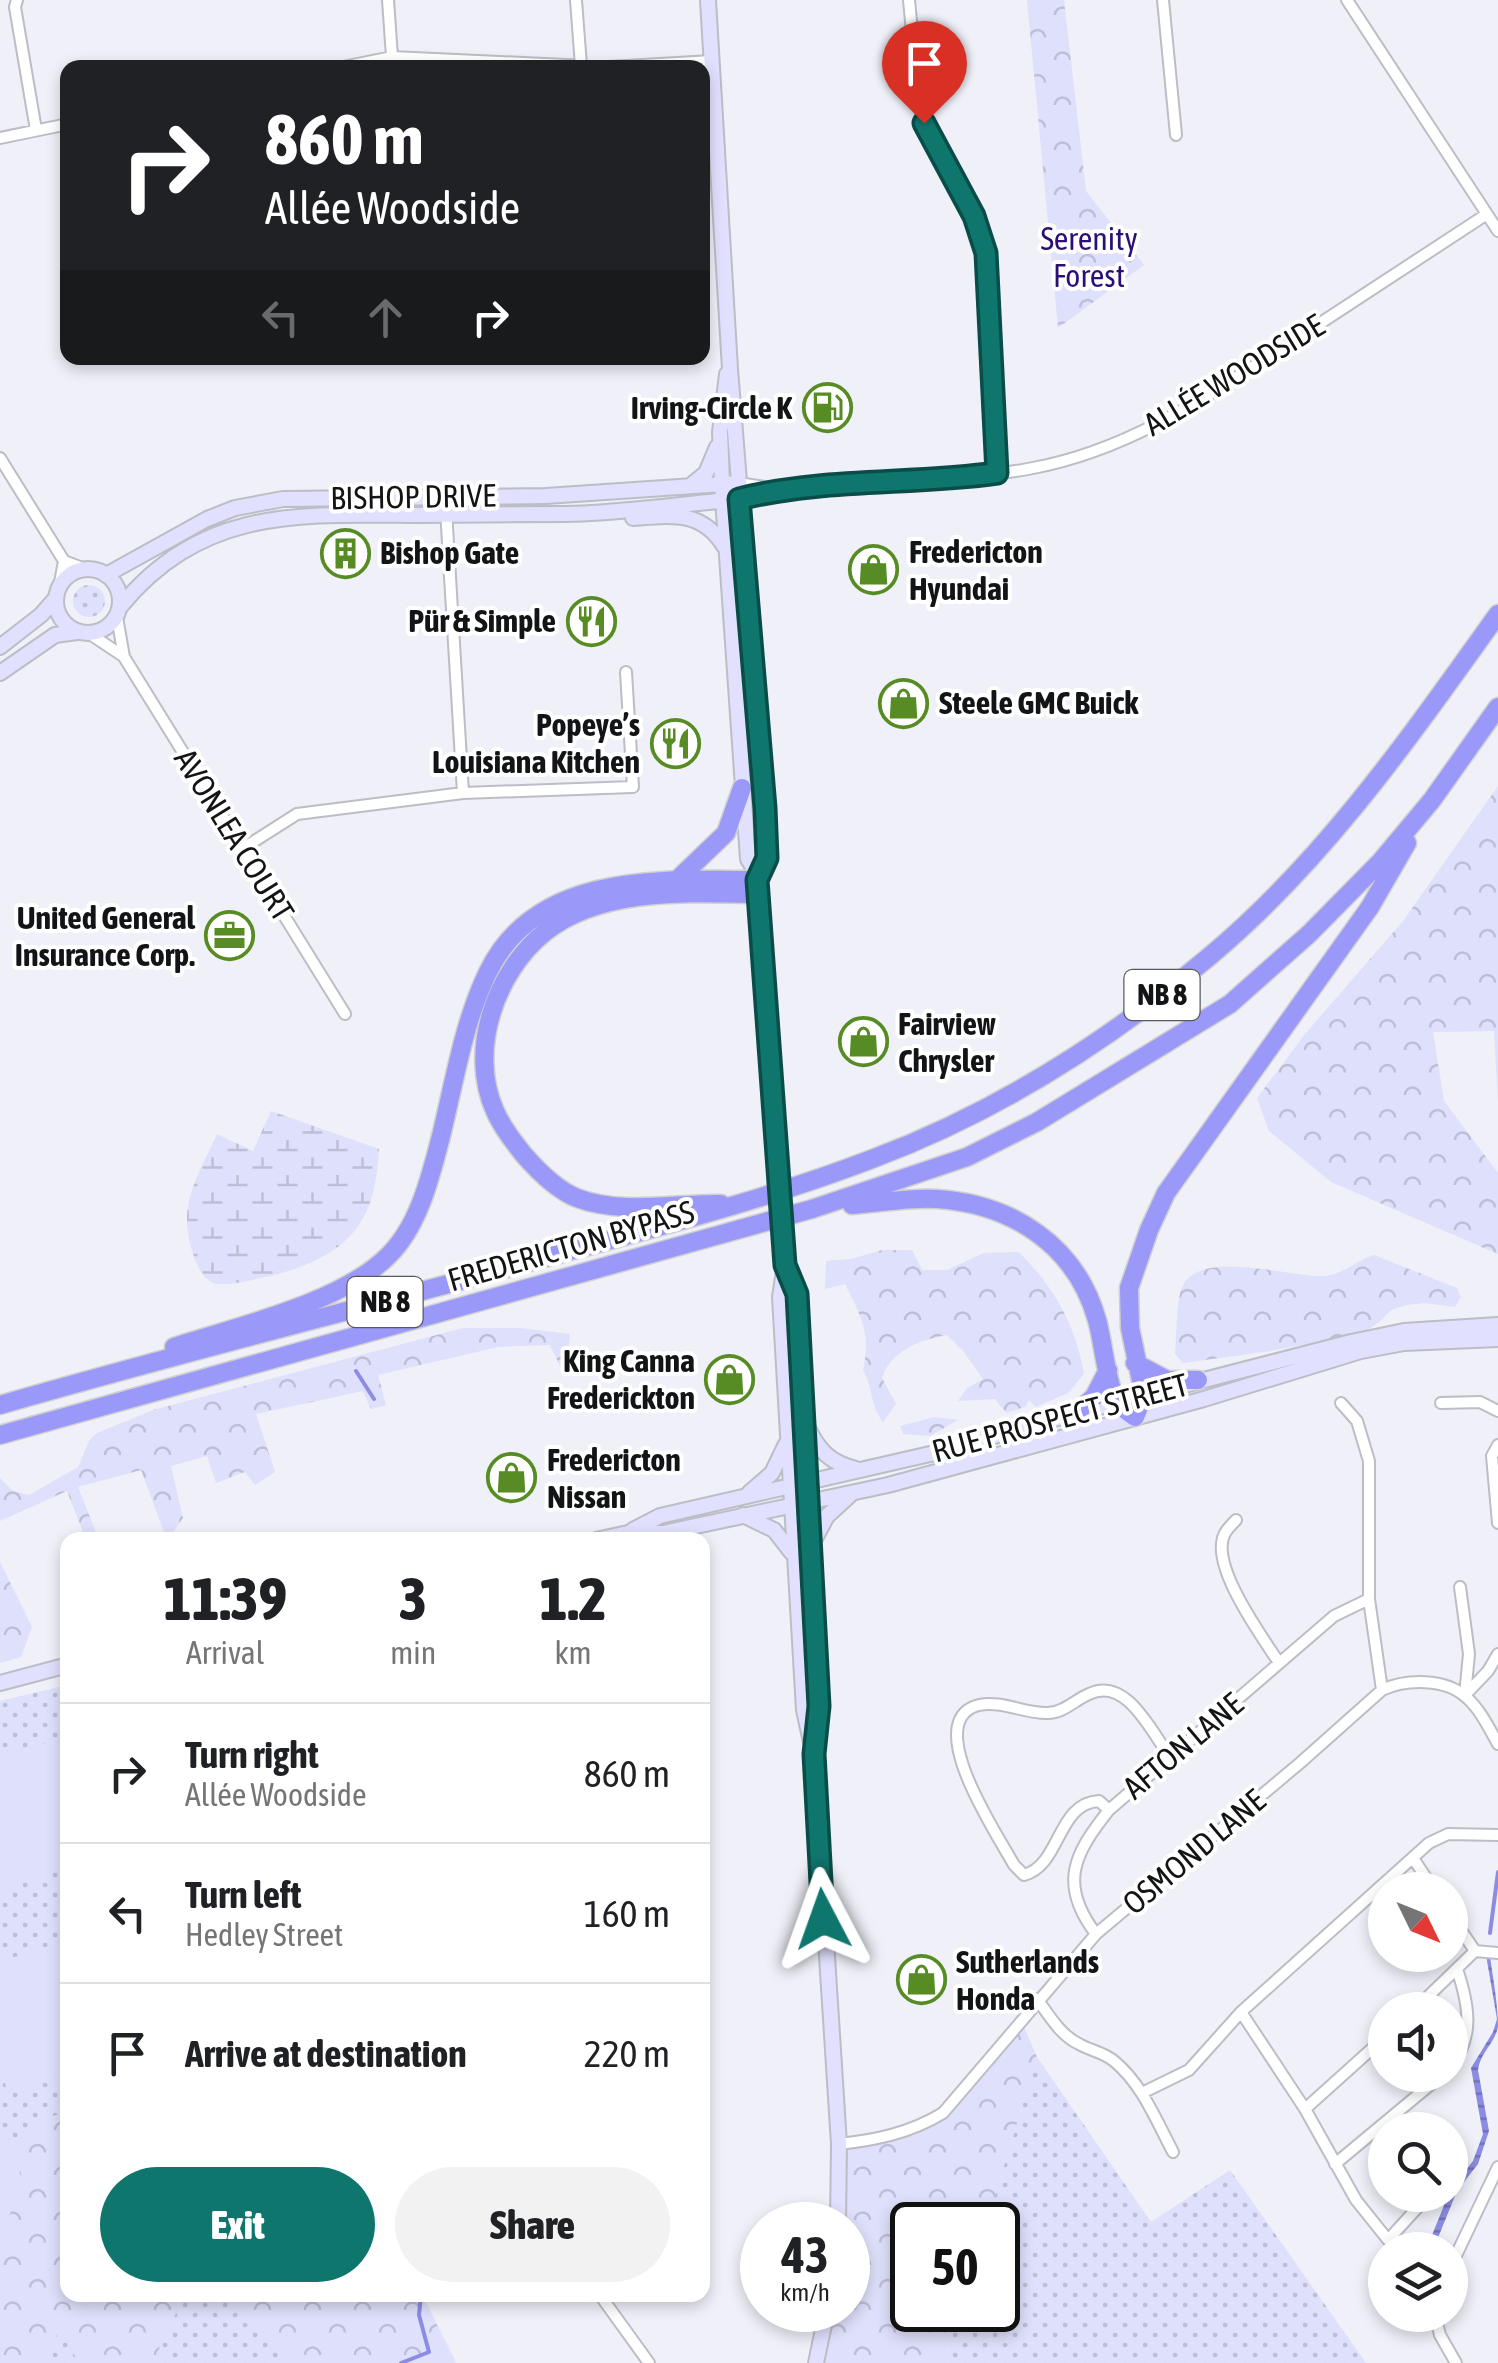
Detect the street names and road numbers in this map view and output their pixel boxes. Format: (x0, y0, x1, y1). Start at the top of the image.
street label: ALLÉE WOODSIDE (1137, 306, 1331, 443)
street label: BISHOP DRIVE (330, 477, 496, 516)
street label: AVONLEA COURT (167, 742, 302, 927)
road number: NB 8 (1124, 970, 1200, 1020)
street label: FREDERICTON BYPASS (444, 1193, 698, 1298)
road number: NB 8 (348, 1277, 422, 1327)
street label: RUE PROSPECT STREET (928, 1366, 1192, 1469)
street label: AFTON LANE (1115, 1685, 1250, 1806)
street label: OSMOND LANE (1115, 1781, 1272, 1922)

